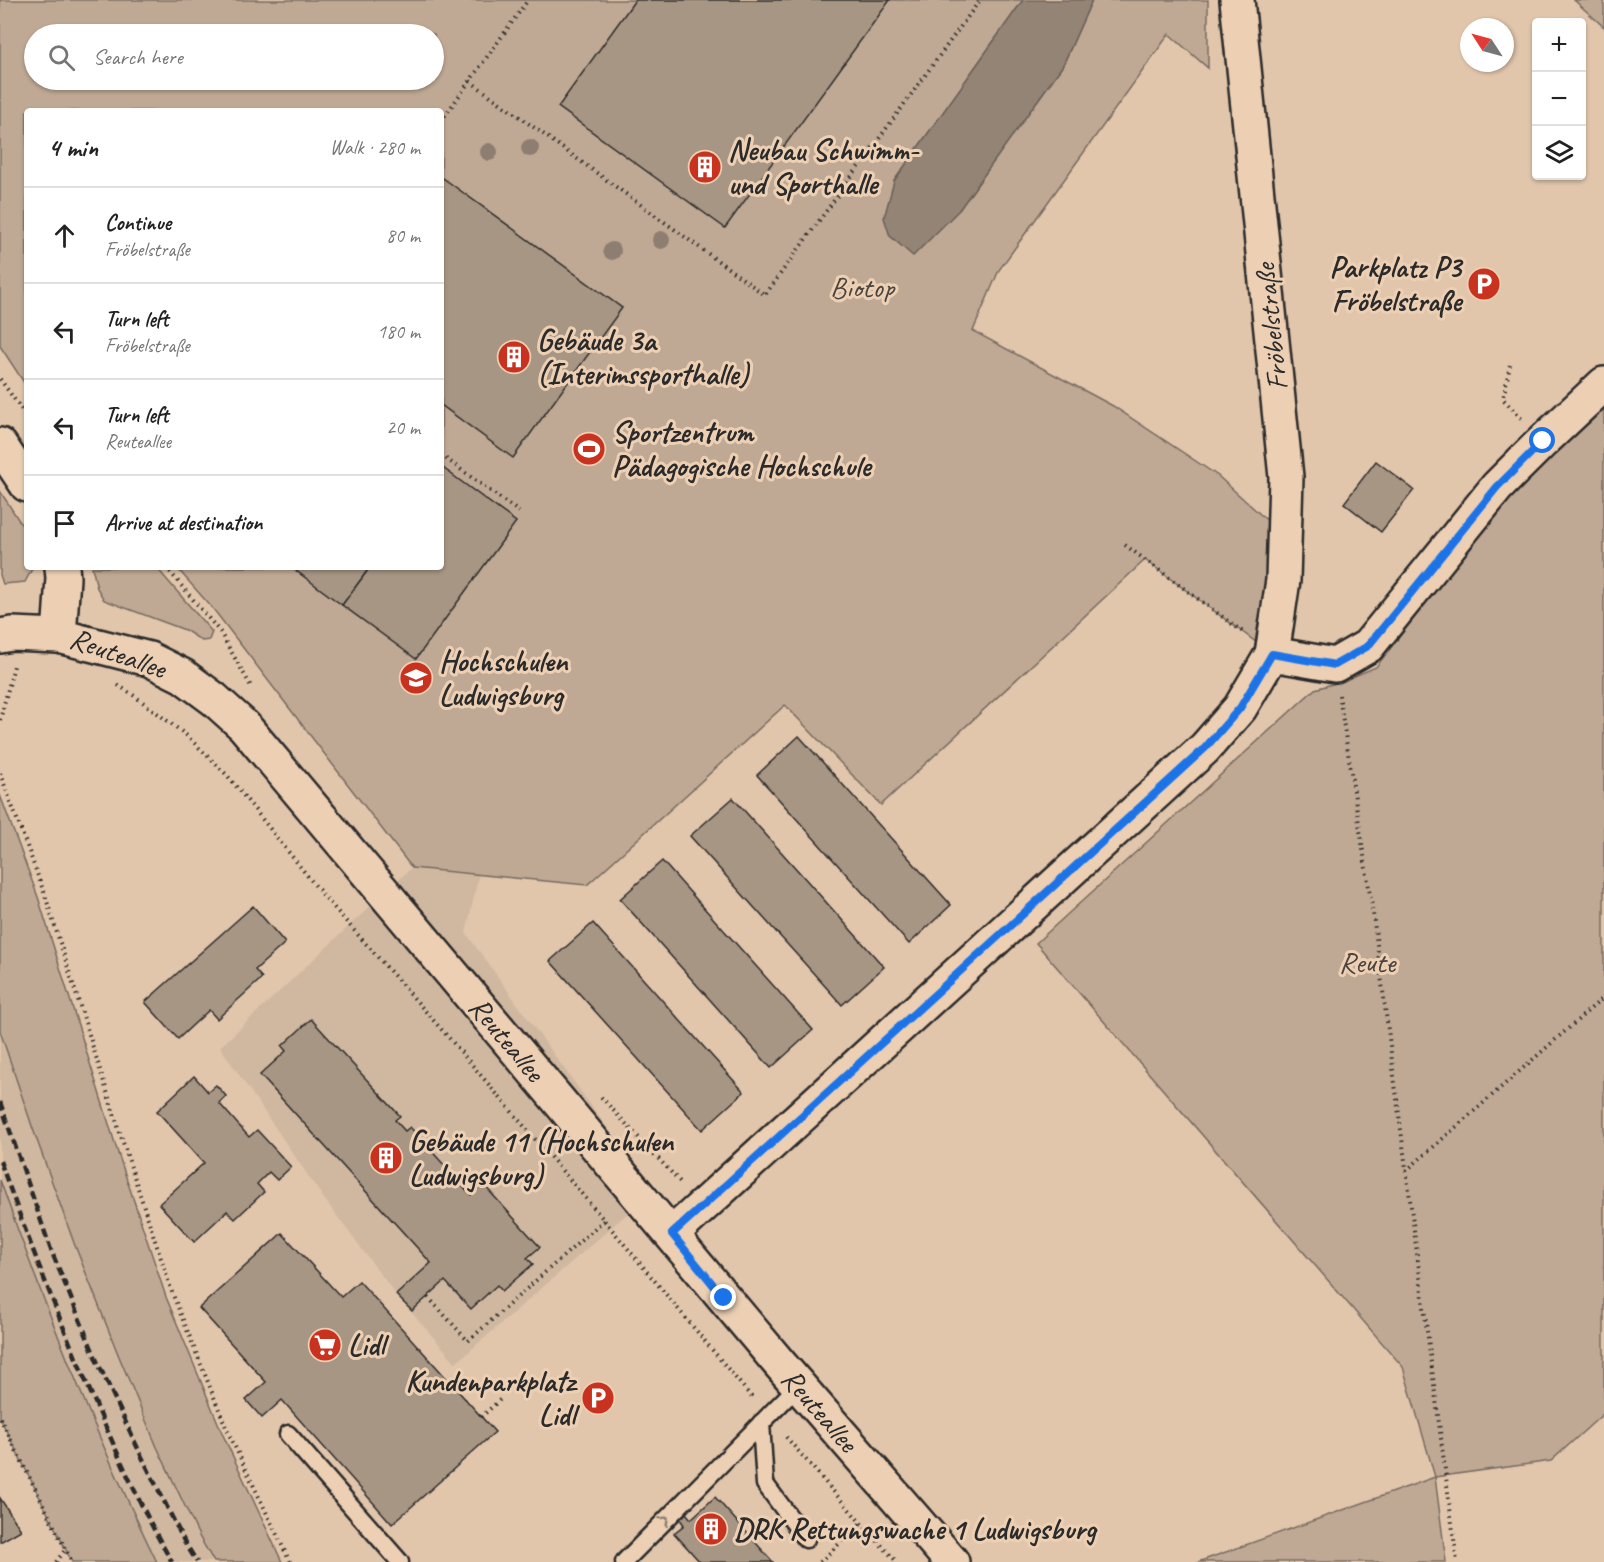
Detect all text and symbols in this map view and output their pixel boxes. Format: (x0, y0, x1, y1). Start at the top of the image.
north arrow (1460, 18, 1514, 72)
map controls (1532, 18, 1586, 180)
button: + (1532, 18, 1586, 72)
search box (24, 24, 444, 90)
icon: search (45, 41, 78, 74)
text: Search here (93, 43, 183, 71)
button: − (1532, 72, 1586, 126)
button: layers (1532, 126, 1586, 180)
text: 4 min (48, 131, 98, 164)
place label: Neubau Schwimm- und Sporthalle (728, 131, 921, 203)
text: Walk · 280 m (330, 135, 420, 160)
building icon: Neubau Schwimm- und Sporthalle (687, 149, 723, 185)
text: Continue (105, 209, 171, 237)
icon: ahead (48, 219, 81, 252)
text: 80 m (386, 223, 420, 248)
text: Fröbelstraße (105, 237, 190, 262)
place label: Parkplatz P3 Fröbelstraße (1330, 248, 1464, 320)
street label: Fröbelstraße (1245, 259, 1297, 392)
parking icon: Parkplatz P3 Fröbelstraße (1466, 266, 1502, 302)
park label: Biotop (830, 268, 896, 306)
text: Turn left (105, 305, 169, 333)
icon: left (48, 315, 81, 348)
text: 180 m (377, 319, 420, 344)
place label: Gebäude 3a (Interimssporthalle) (537, 321, 751, 393)
text: Fröbelstraße (105, 333, 190, 358)
building icon: Gebäude 3a (Interimssporthalle) (496, 339, 532, 375)
text: Turn left (105, 401, 169, 429)
icon: left (48, 411, 81, 444)
place label: Sportzentrum Pädagogische Hochschule (612, 413, 873, 485)
text: 20 m (386, 415, 420, 440)
route start (1529, 427, 1555, 453)
text: Reuteallee (105, 429, 171, 454)
sports icon: Sportzentrum Pädagogische Hochschule (571, 431, 607, 467)
icon: arrive (48, 507, 81, 540)
text: Arrive at destination (105, 509, 262, 537)
street label: Reuteallee (65, 619, 173, 688)
place label: Hochschulen Ludwigsburg (439, 642, 569, 714)
school or university icon: Hochschulen Ludwigsburg (398, 660, 434, 696)
park label: Reute (1339, 943, 1397, 981)
street label: Reuteallee (461, 989, 555, 1091)
place label: Gebäude 11 (Hochschulen Ludwigsburg) (409, 1122, 675, 1194)
building icon: Gebäude 11 (Hochschulen Ludwigsburg) (368, 1140, 404, 1176)
route end (710, 1284, 736, 1310)
place label: Lidl (348, 1326, 390, 1364)
supermarket icon: Lidl (307, 1327, 343, 1363)
street label: Reuteallee (773, 1360, 868, 1462)
place label: Kundenparkplatz Lidl (405, 1362, 581, 1434)
parking icon: Kundenparkplatz Lidl (580, 1380, 616, 1416)
place label: DRK Rettungswache 1 Ludwigsburg (734, 1510, 1098, 1548)
building icon: DRK Rettungswache 1 Ludwigsburg (693, 1511, 729, 1547)
one-way arrow (657, 1517, 668, 1528)

